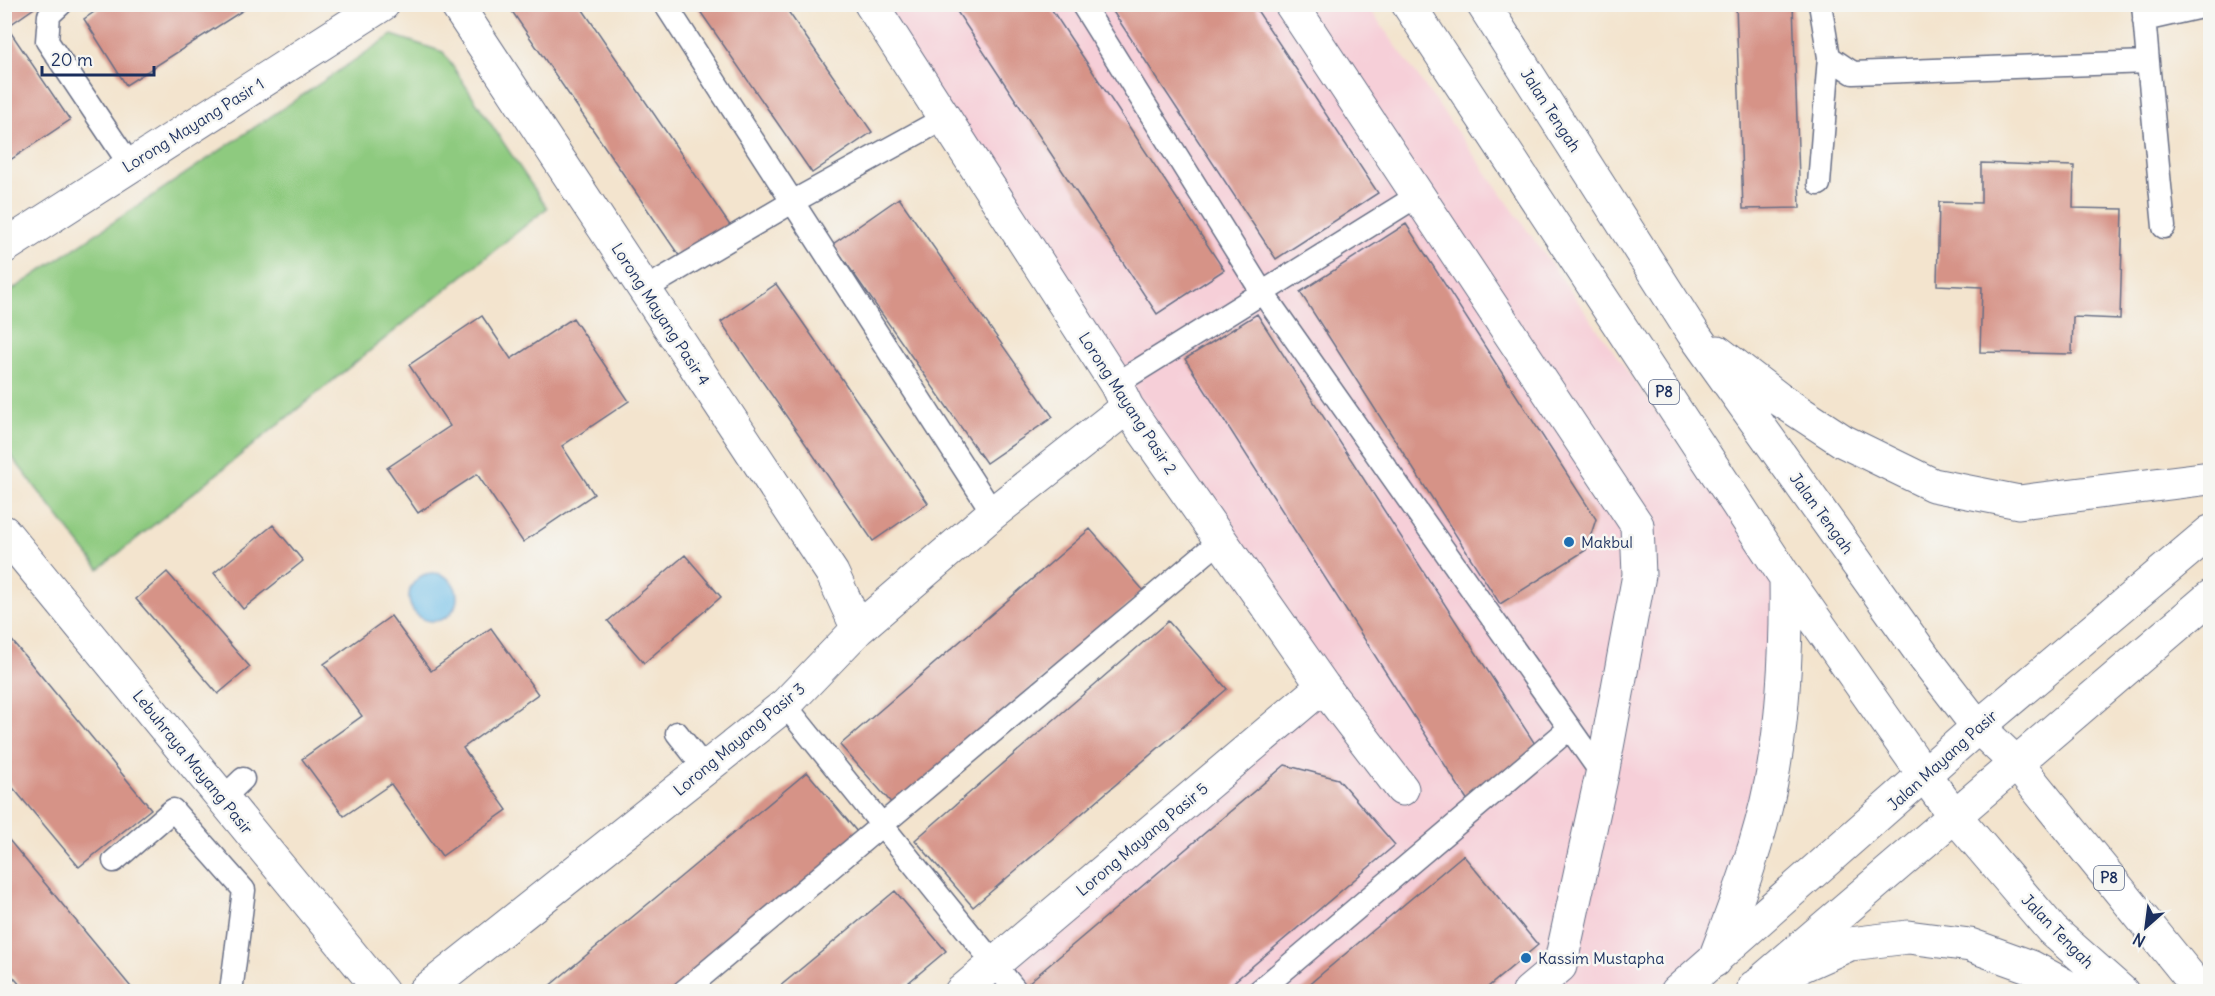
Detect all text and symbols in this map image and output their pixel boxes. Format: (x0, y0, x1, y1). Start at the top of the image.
scale bar (42, 39, 154, 77)
text: 20 m (51, 48, 93, 71)
street label: Jalan Tengah (1517, 65, 1585, 155)
street label: Lorong Mayang Pasir 1 (119, 73, 267, 177)
street label: Lorong Mayang Pasir 4 (607, 239, 715, 389)
street label: Lorong Mayang Pasir 2 (1075, 328, 1182, 478)
road number: P8 (1649, 380, 1679, 404)
street label: Jalan Tengah (1786, 469, 1858, 557)
place label: Makbul (1581, 532, 1633, 552)
marker: Makbul (1562, 535, 1576, 549)
street label: Lorong Mayang Pasir 3 (669, 678, 809, 800)
street label: Lebuhraya Mayang Pasir (129, 686, 258, 838)
street label: Jalan Mayang Pasir (1883, 705, 2001, 815)
street label: Lorong Mayang Pasir 5 (1072, 778, 1212, 900)
road number: P8 (2094, 866, 2124, 890)
street label: Jalan Tengah (2018, 890, 2098, 972)
north arrow (2116, 897, 2176, 957)
text: N (2129, 929, 2149, 952)
place label: Kassim Mustapha (1538, 948, 1664, 968)
marker: Kassim Mustapha (1519, 951, 1533, 965)

